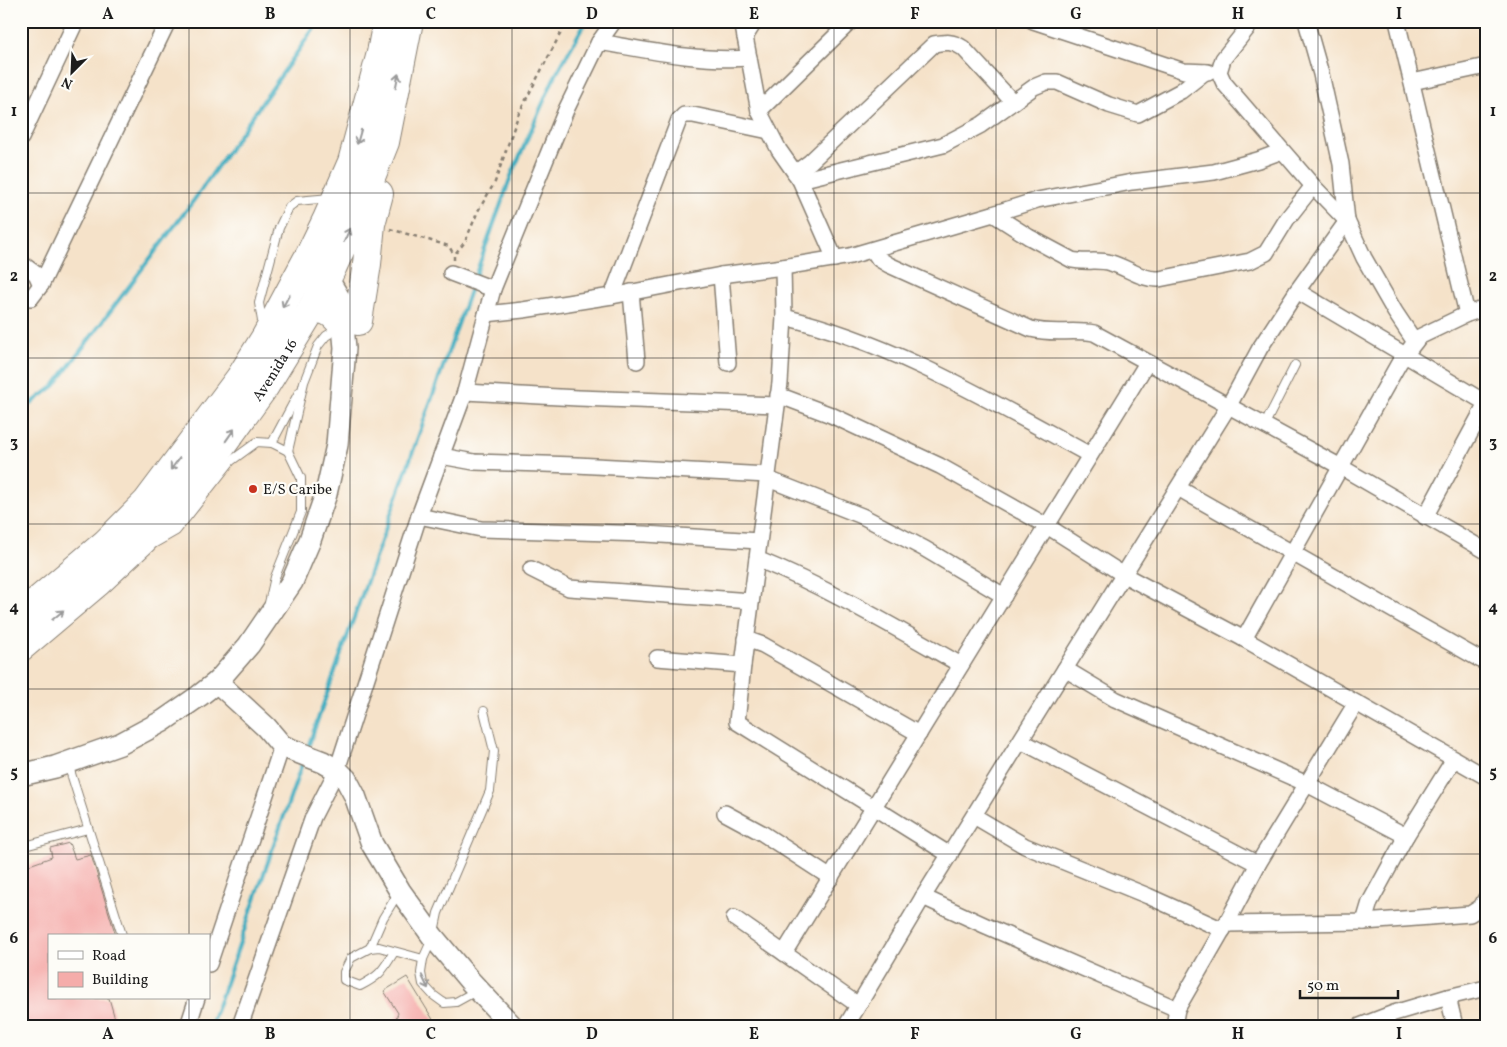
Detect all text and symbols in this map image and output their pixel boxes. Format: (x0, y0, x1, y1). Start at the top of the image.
text: A (102, 4, 114, 26)
text: B (265, 4, 276, 26)
text: C (426, 4, 436, 26)
text: D (586, 4, 598, 26)
text: E (749, 4, 759, 26)
text: F (910, 4, 920, 26)
text: G (1070, 4, 1082, 26)
text: H (1232, 4, 1244, 26)
text: I (1396, 4, 1402, 26)
north arrow (48, 48, 98, 98)
text: N (59, 72, 76, 93)
one-way arrow (393, 73, 402, 89)
text: 1 (11, 101, 17, 123)
text: 1 (1490, 101, 1496, 123)
one-way arrow (353, 128, 363, 144)
one-way arrow (343, 228, 353, 243)
text: 2 (10, 266, 18, 288)
text: 2 (1489, 266, 1497, 288)
one-way arrow (280, 293, 290, 307)
street label: Avenida 16 (248, 335, 303, 406)
one-way arrow (225, 428, 235, 442)
text: 3 (10, 432, 18, 454)
text: 3 (1489, 432, 1497, 454)
one-way arrow (170, 457, 181, 470)
place label: E/S Caribe (263, 480, 332, 501)
marker: E/S Caribe (247, 483, 259, 495)
text: 4 (9, 597, 19, 619)
text: 4 (1488, 597, 1498, 619)
one-way arrow (52, 610, 65, 621)
text: 5 (10, 762, 18, 784)
text: 5 (1489, 762, 1497, 784)
text: 6 (10, 928, 19, 950)
text: 6 (1489, 928, 1498, 950)
legend (48, 934, 210, 1000)
text: Road (92, 946, 126, 967)
scale bar (1300, 967, 1397, 999)
text: Building (92, 970, 149, 991)
one-way arrow (420, 975, 430, 990)
text: 50 m (1307, 976, 1339, 997)
text: A (102, 1024, 114, 1046)
text: B (265, 1024, 276, 1046)
text: C (426, 1024, 436, 1046)
text: D (586, 1024, 598, 1046)
text: E (749, 1024, 759, 1046)
text: F (910, 1024, 920, 1046)
text: G (1070, 1024, 1082, 1046)
text: H (1232, 1024, 1244, 1046)
text: I (1396, 1024, 1402, 1046)

